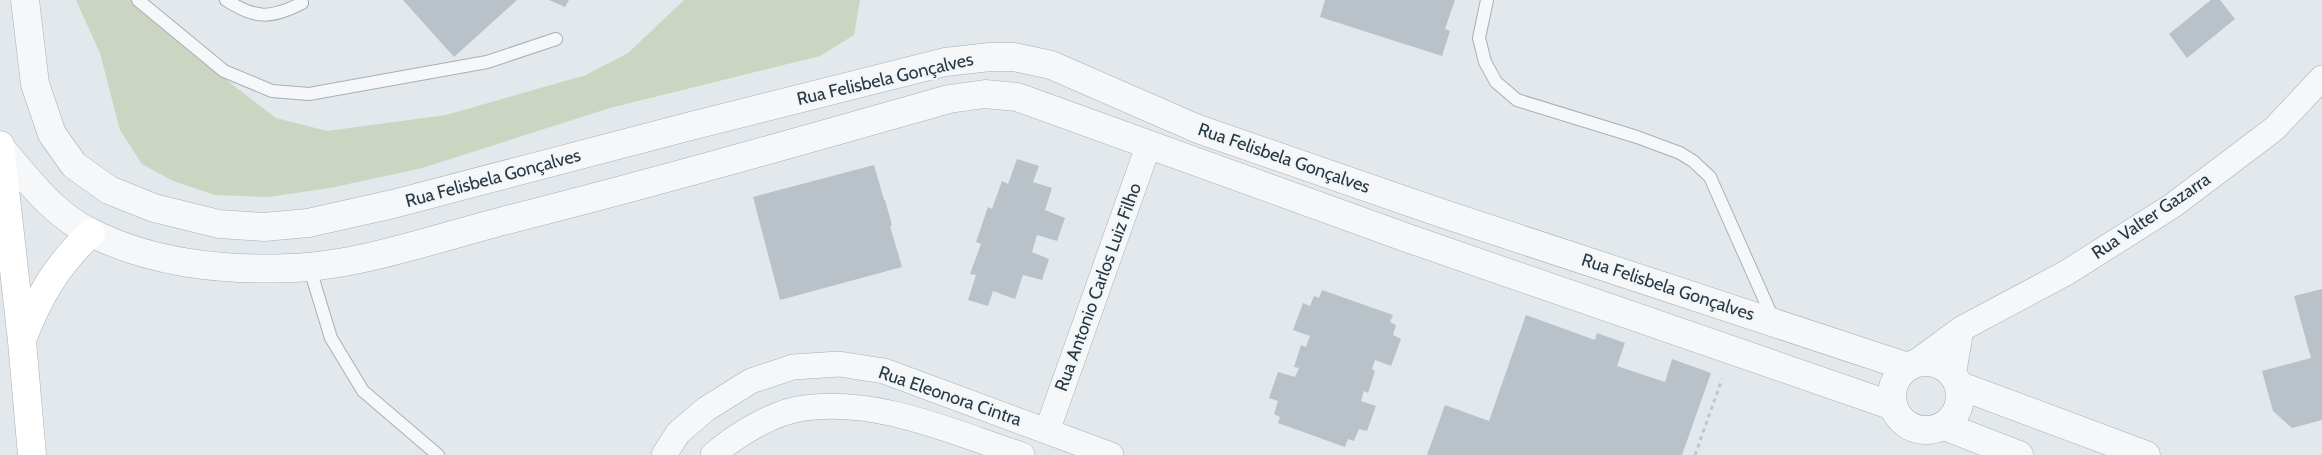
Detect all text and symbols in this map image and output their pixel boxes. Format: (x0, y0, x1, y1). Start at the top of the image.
street label: Rua Felisbela Gonçalves (795, 48, 975, 110)
street label: Rua Felisbela Gonçalves (1195, 118, 1373, 198)
street label: Rua Felisbela Gonçalves (403, 144, 583, 212)
street label: Rua Valter Gazarra (2087, 168, 2215, 264)
street label: Rua Antonio Carlos Luiz Filho (1050, 180, 1146, 394)
street label: Rua Felisbela Gonçalves (1579, 249, 1757, 325)
street label: Rua Eleonora Cintra (876, 361, 1025, 431)

